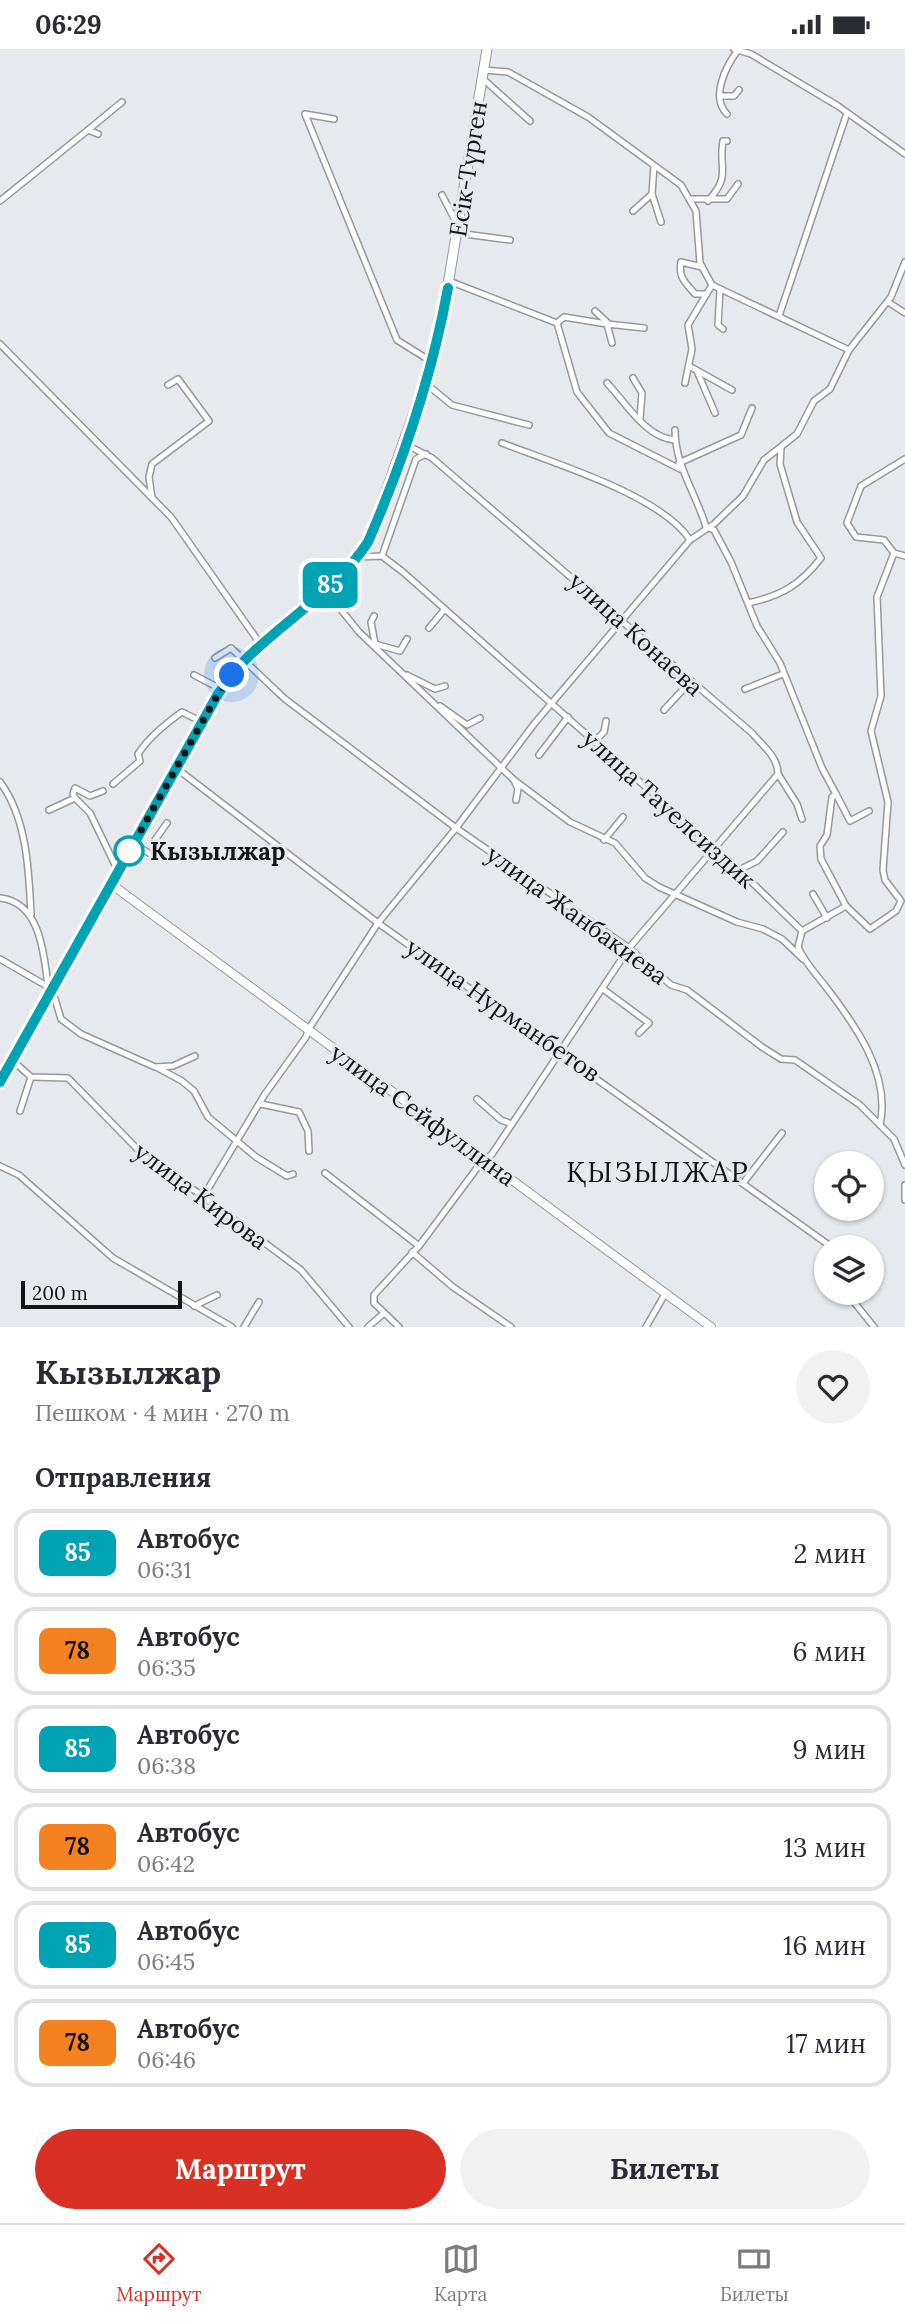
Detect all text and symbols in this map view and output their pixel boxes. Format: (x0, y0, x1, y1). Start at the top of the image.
text: 06:29 (35, 8, 102, 41)
street label: Есік-Түрген (442, 99, 494, 239)
line badge: 85 (298, 562, 362, 608)
street label: улица Конаева (562, 565, 710, 703)
text: 85 (317, 569, 343, 600)
your location (214, 657, 249, 692)
street label: улица Тауелсиздик (576, 723, 762, 895)
marker: Кызылжар (114, 836, 144, 866)
place label: Кызылжар (150, 836, 285, 867)
street label: улица Жанбакиева (480, 839, 674, 991)
street label: улица Нурманбетов (400, 931, 606, 1089)
street label: улица Сейфуллина (324, 1037, 522, 1193)
street label: улица Кирова (128, 1135, 274, 1257)
map controls (814, 1151, 884, 1305)
button: locate (814, 1151, 884, 1221)
district label: ҚЫЗЫЛЖАР (566, 1154, 750, 1190)
button: layers (814, 1235, 884, 1305)
scale bar (21, 1278, 182, 1310)
text: 200 m (32, 1281, 88, 1305)
button: heart (796, 1350, 870, 1424)
text: Кызылжар (35, 1351, 221, 1393)
text: Пешком · 4 мин · 270 m (35, 1398, 290, 1427)
text: Отправления (35, 1461, 211, 1494)
text: Автобус (137, 1522, 240, 1555)
text: 85 (64, 1537, 91, 1568)
text: 2 мин (794, 1537, 866, 1570)
text: 06:31 (137, 1555, 192, 1584)
text: Автобус (137, 1620, 240, 1653)
text: 78 (65, 1635, 90, 1666)
text: 6 мин (792, 1635, 866, 1668)
text: 06:35 (137, 1653, 196, 1682)
text: Автобус (137, 1718, 240, 1751)
text: 85 (64, 1733, 91, 1764)
text: 9 мин (792, 1733, 866, 1766)
text: 06:38 (137, 1751, 196, 1780)
text: Автобус (137, 1816, 240, 1849)
text: 78 (65, 1831, 90, 1862)
text: 13 мин (784, 1831, 866, 1864)
text: 06:42 (137, 1849, 195, 1878)
text: Автобус (137, 1914, 240, 1947)
text: 85 (64, 1929, 91, 1960)
text: 16 мин (783, 1929, 866, 1962)
text: 06:45 (137, 1947, 195, 1976)
text: Автобус (137, 2012, 240, 2045)
text: 78 (65, 2027, 90, 2058)
text: 17 мин (786, 2027, 866, 2060)
text: 06:46 (137, 2045, 196, 2074)
button: Маршрут (35, 2129, 446, 2209)
button: Билеты (460, 2129, 870, 2209)
tab: Маршрут (116, 2240, 201, 2306)
tab: Карта (434, 2240, 487, 2306)
tab: Билеты (720, 2240, 789, 2306)

